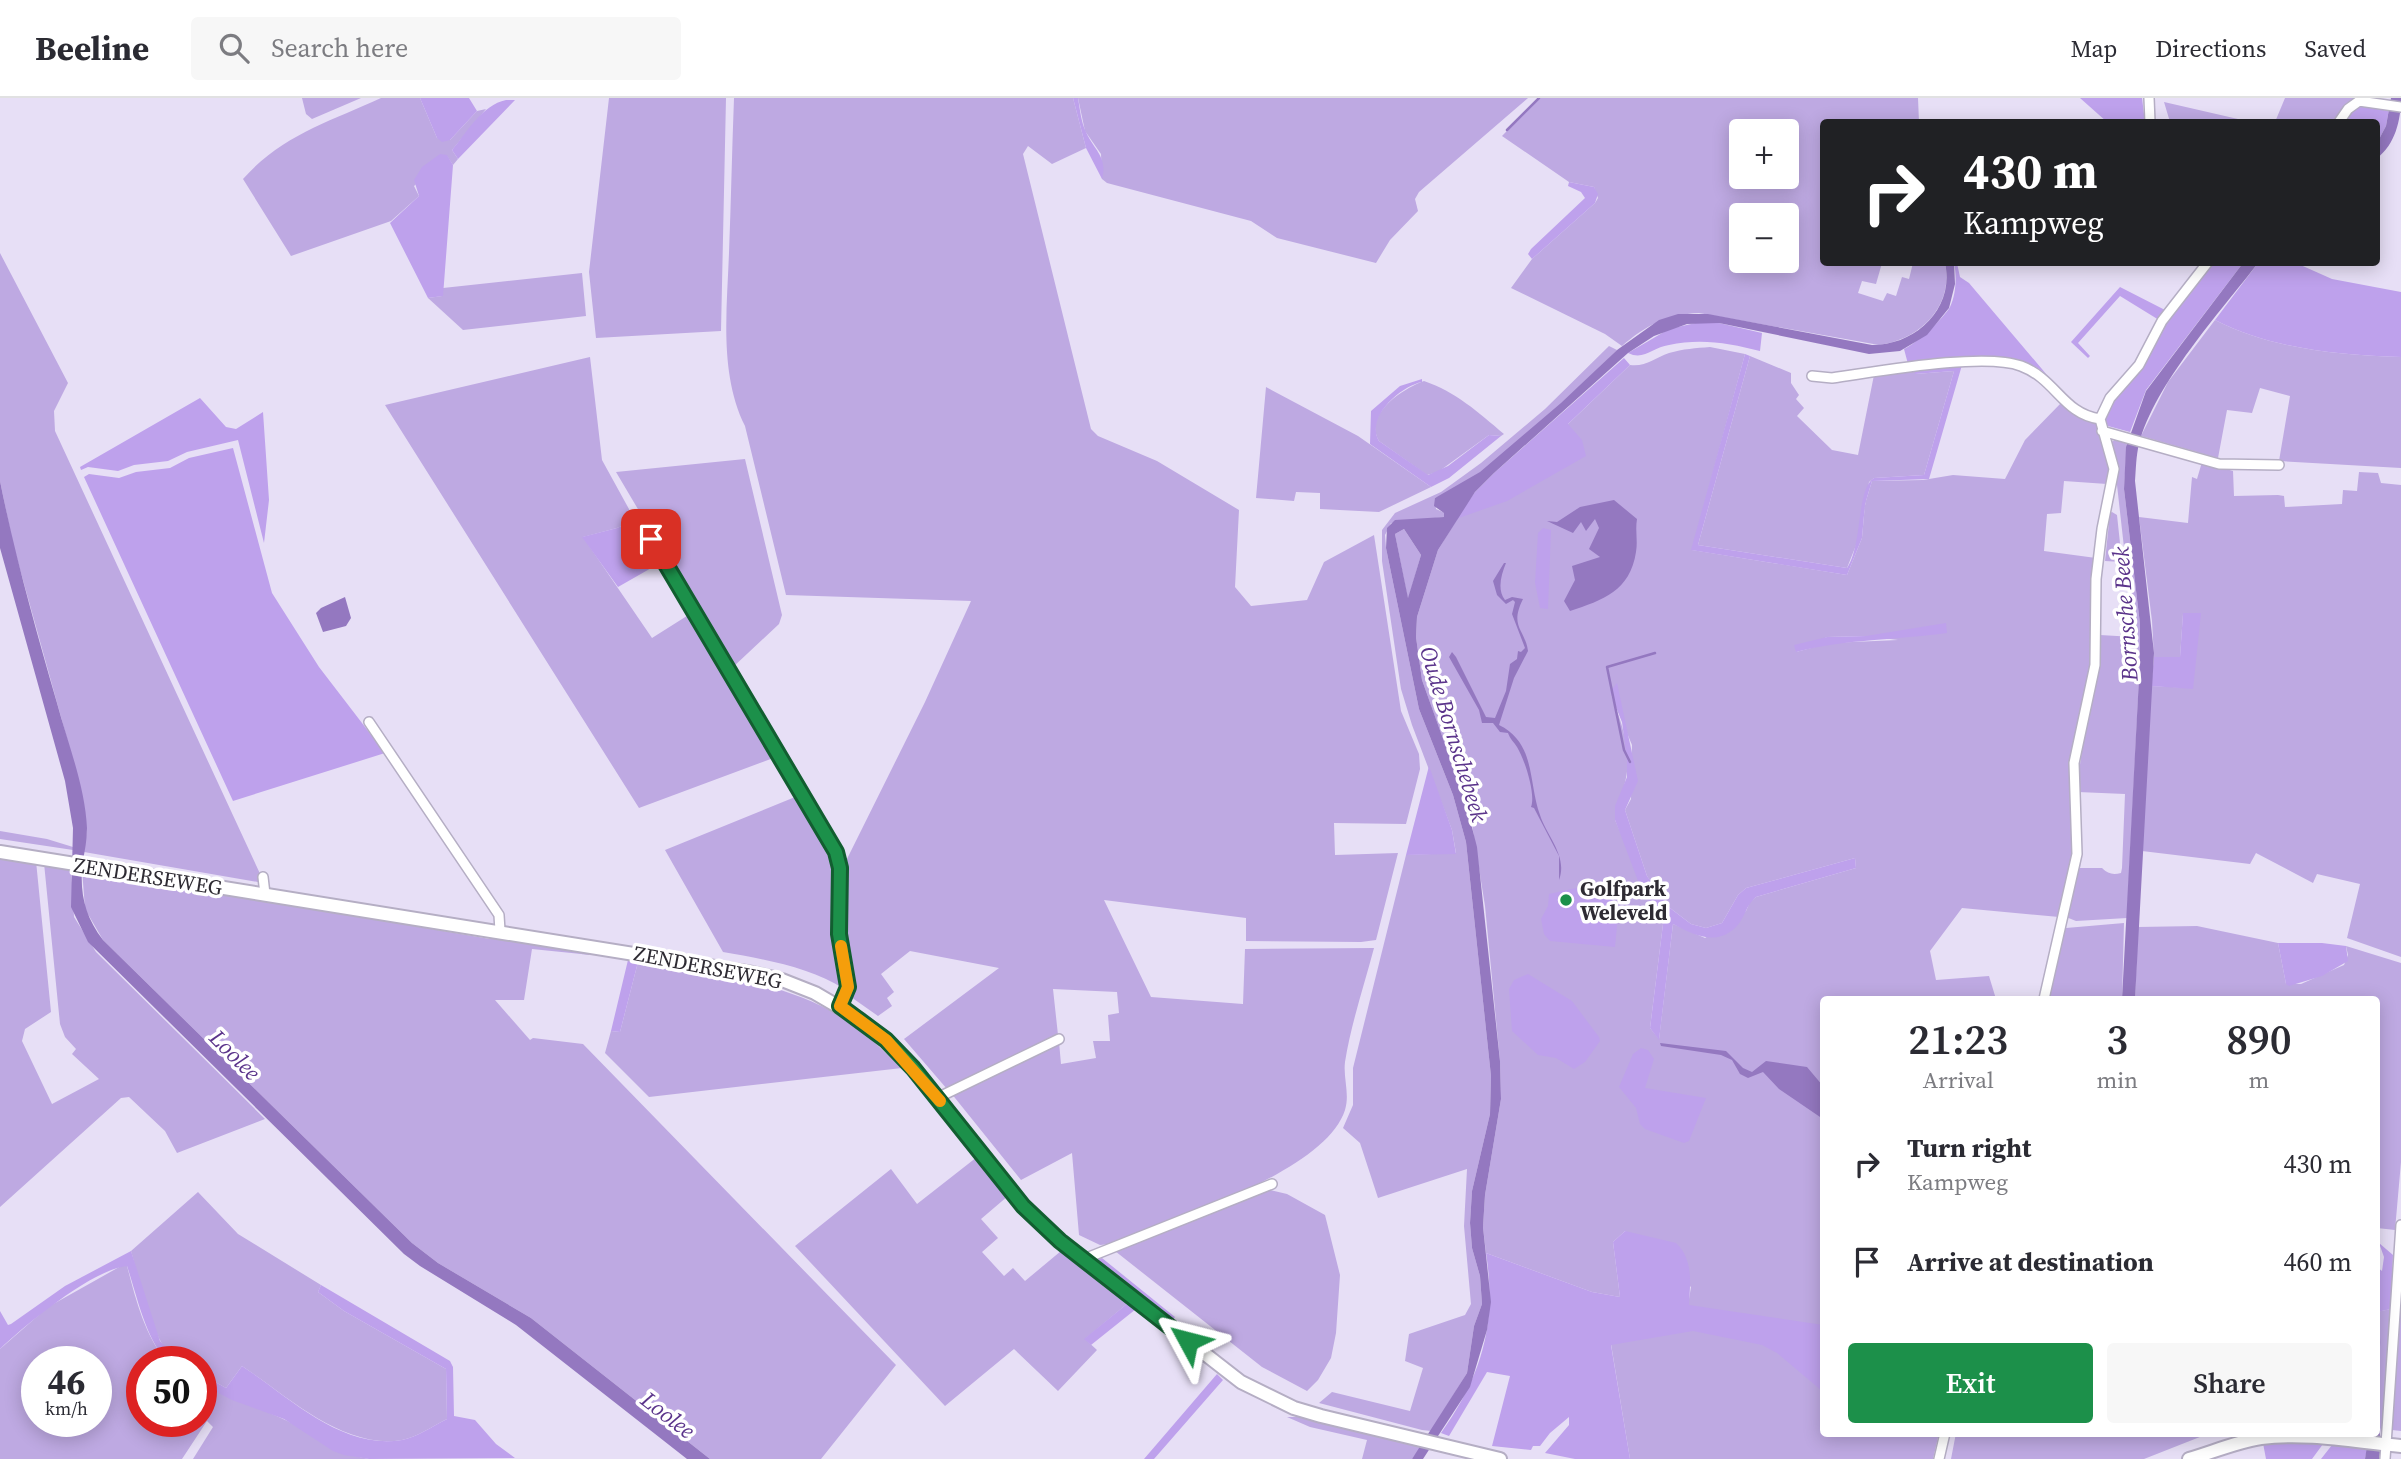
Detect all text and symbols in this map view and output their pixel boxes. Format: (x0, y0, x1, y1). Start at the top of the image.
search box (191, 17, 681, 80)
text: Beeline (35, 26, 149, 71)
icon: search (215, 29, 253, 67)
text: Search here (271, 30, 408, 66)
text: Map (2070, 32, 2117, 65)
text: Directions (2155, 32, 2266, 65)
text: Saved (2304, 32, 2366, 65)
map controls (1729, 119, 1799, 273)
button: + (1729, 119, 1799, 189)
text: 430 m (1963, 137, 2098, 204)
icon: right (1848, 147, 1939, 238)
text: Kampweg (1963, 201, 2104, 245)
button: − (1729, 203, 1799, 273)
pin (621, 509, 681, 569)
icon: arrive (632, 520, 670, 558)
water label: Bornsche Beek (2104, 546, 2146, 683)
water label: Oude Bornschebeek (1412, 642, 1496, 826)
street label: ZENDERSEWEG (72, 850, 224, 902)
place label: Golfpark Weleveld (1580, 874, 1668, 927)
marker: Golfpark Weleveld (1558, 892, 1574, 908)
street label: ZENDERSEWEG (632, 938, 784, 996)
text: 21:23 (1908, 1010, 2008, 1068)
text: 3 (2106, 1010, 2128, 1068)
text: 890 (2226, 1010, 2292, 1068)
water label: Loolee (202, 1022, 268, 1088)
text: Arrival (1923, 1064, 1994, 1096)
text: min (2096, 1064, 2138, 1096)
text: m (2249, 1064, 2269, 1096)
text: Turn right (1907, 1130, 2031, 1166)
icon: right (1848, 1145, 1886, 1183)
text: 430 m (2284, 1146, 2352, 1182)
text: Kampweg (1907, 1166, 2008, 1198)
icon: arrive (1848, 1243, 1886, 1281)
text: Arrive at destination (1907, 1244, 2154, 1280)
text: 460 m (2284, 1244, 2352, 1280)
position arrow (1151, 1304, 1225, 1378)
button: Exit (1848, 1343, 2093, 1423)
button: Share (2107, 1343, 2352, 1423)
speed limit sign: 50 (126, 1346, 217, 1437)
text: 46 (48, 1358, 85, 1406)
water label: Loolee (634, 1383, 702, 1447)
text: km/h (45, 1396, 88, 1421)

